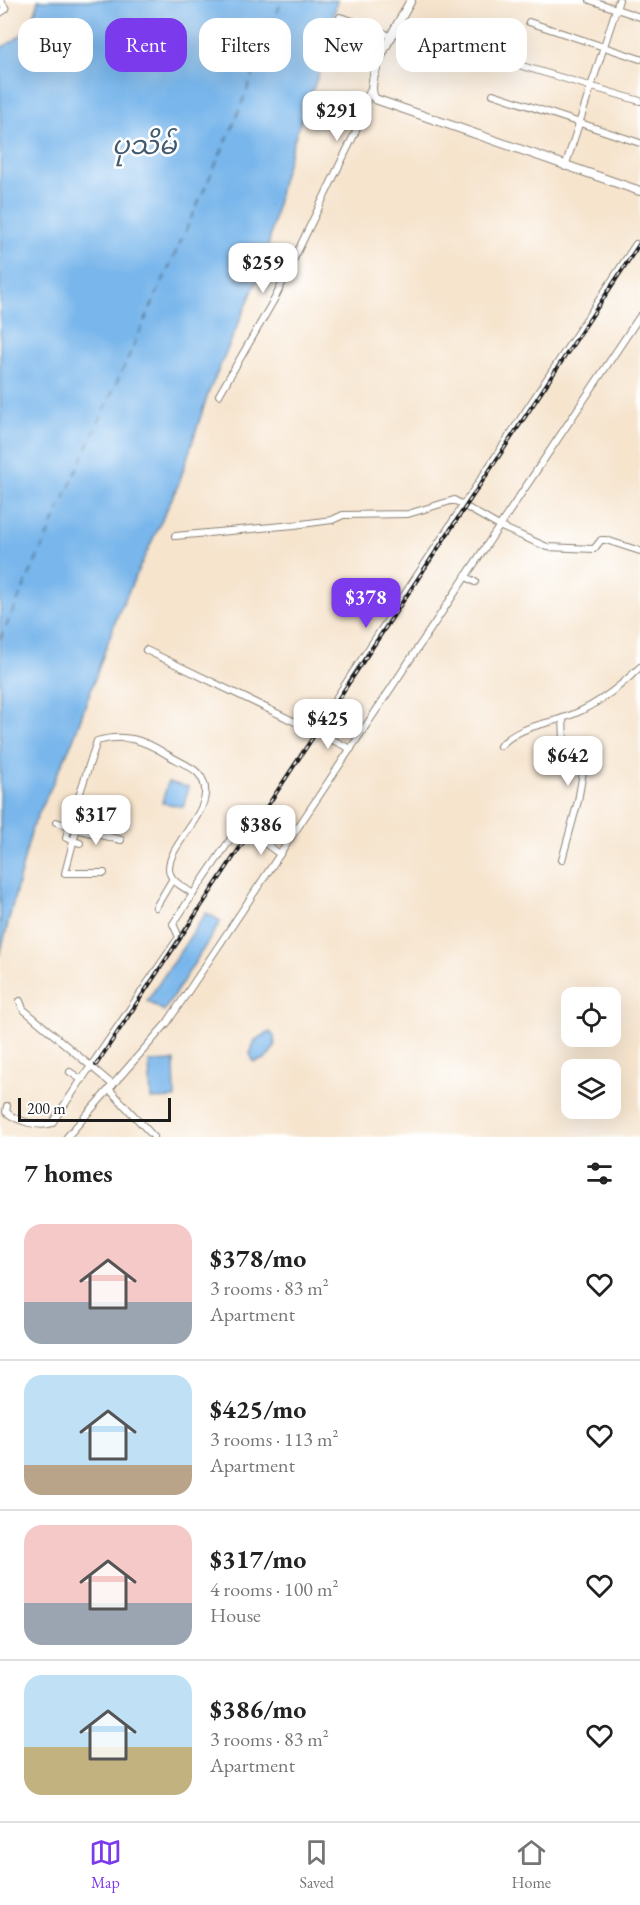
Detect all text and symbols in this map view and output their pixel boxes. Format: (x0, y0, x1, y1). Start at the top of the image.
chip: Buy (18, 18, 93, 72)
chip: Rent (105, 18, 187, 72)
chip: Filters (199, 18, 291, 72)
chip: New (303, 18, 384, 72)
chip: Apartment (396, 18, 527, 72)
pin: $291 (301, 91, 373, 142)
text: $291 (317, 97, 357, 123)
water label: ပုသိမ် (112, 127, 178, 167)
pin: $259 (227, 243, 299, 294)
text: $259 (243, 249, 283, 275)
pin: $378 (330, 578, 402, 629)
text: $378 (346, 584, 386, 610)
pin: $425 (292, 699, 364, 750)
text: $425 (308, 705, 348, 731)
pin: $642 (532, 736, 604, 787)
text: $642 (548, 742, 588, 768)
pin: $317 (60, 795, 132, 846)
text: $317 (76, 801, 116, 827)
pin: $386 (225, 805, 297, 856)
text: $386 (241, 811, 281, 837)
map controls (561, 987, 621, 1119)
button: locate (561, 987, 621, 1047)
button: layers (561, 1059, 621, 1119)
scale bar (18, 1095, 171, 1122)
text: 200 m (27, 1098, 66, 1119)
text: 7 homes (24, 1156, 113, 1190)
icon: filters (583, 1157, 616, 1190)
text: $378/mo (210, 1241, 306, 1275)
icon: home (72, 1248, 144, 1320)
icon: heart (583, 1268, 616, 1301)
text: 3 rooms · 83 m² (210, 1275, 329, 1301)
text: Apartment (210, 1301, 295, 1327)
text: $425/mo (210, 1392, 306, 1426)
icon: home (72, 1399, 144, 1471)
icon: heart (583, 1419, 616, 1452)
text: 3 rooms · 113 m² (210, 1426, 338, 1452)
text: Apartment (210, 1452, 295, 1478)
text: $317/mo (210, 1542, 306, 1576)
icon: home (72, 1549, 144, 1621)
icon: heart (583, 1569, 616, 1602)
text: 4 rooms · 100 m² (210, 1576, 338, 1602)
text: House (210, 1602, 261, 1628)
text: $386/mo (210, 1692, 306, 1726)
icon: home (72, 1699, 144, 1771)
icon: heart (583, 1719, 616, 1752)
text: 3 rooms · 83 m² (210, 1726, 329, 1752)
text: Apartment (210, 1752, 295, 1778)
tab: Map (89, 1836, 122, 1893)
tab: Saved (300, 1836, 334, 1893)
tab: Home (512, 1836, 551, 1893)

